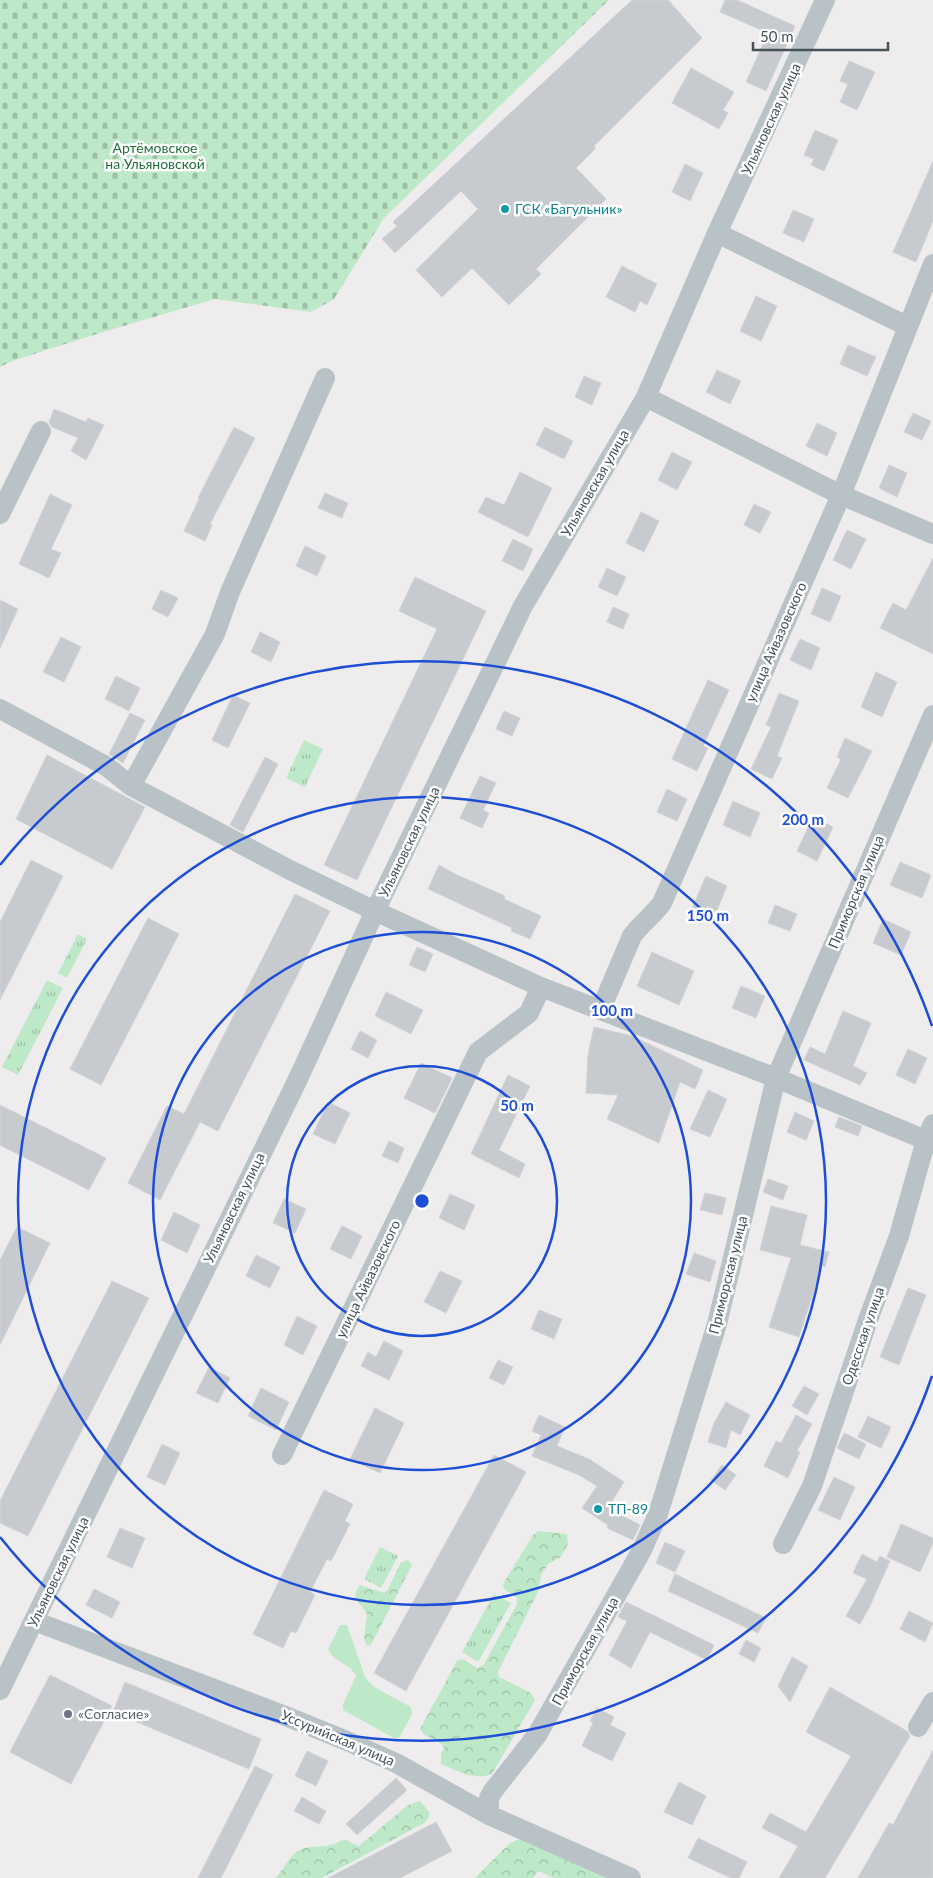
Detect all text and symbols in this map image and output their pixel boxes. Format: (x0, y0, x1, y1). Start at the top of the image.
scale bar (753, 20, 888, 52)
text: 50 m (760, 27, 794, 45)
street label: Ульяновская улица (737, 60, 804, 177)
park label: Артёмовское на Ульяновской (105, 139, 205, 172)
place label: ГСК «Багульник» (515, 200, 622, 217)
marker: ГСК «Багульник» (499, 203, 511, 215)
street label: Ульяновская улица (557, 426, 632, 539)
street label: улица Айвазовского (741, 579, 810, 704)
street label: Ульяновская улица (374, 784, 443, 900)
text: 200 m (782, 810, 824, 828)
street label: Приморская улица (824, 833, 887, 951)
text: 150 m (687, 906, 729, 924)
text: 100 m (591, 1001, 633, 1019)
text: 50 m (500, 1096, 534, 1114)
street label: Ульяновская улица (199, 1150, 268, 1266)
centre of rings (413, 1192, 431, 1210)
street label: Приморская улица (705, 1214, 750, 1336)
street label: улица Айвазовского (332, 1217, 404, 1341)
street label: Одесская улица (838, 1284, 887, 1387)
place label: ТП-89 (608, 1500, 648, 1517)
marker: ТП-89 (592, 1503, 604, 1515)
street label: Ульяновская улица (23, 1514, 92, 1630)
street label: Приморская улица (548, 1594, 621, 1708)
place label: «Согласие» (78, 1705, 149, 1722)
street label: Уссурийская улица (279, 1706, 397, 1769)
marker: «Согласие» (62, 1708, 74, 1720)

